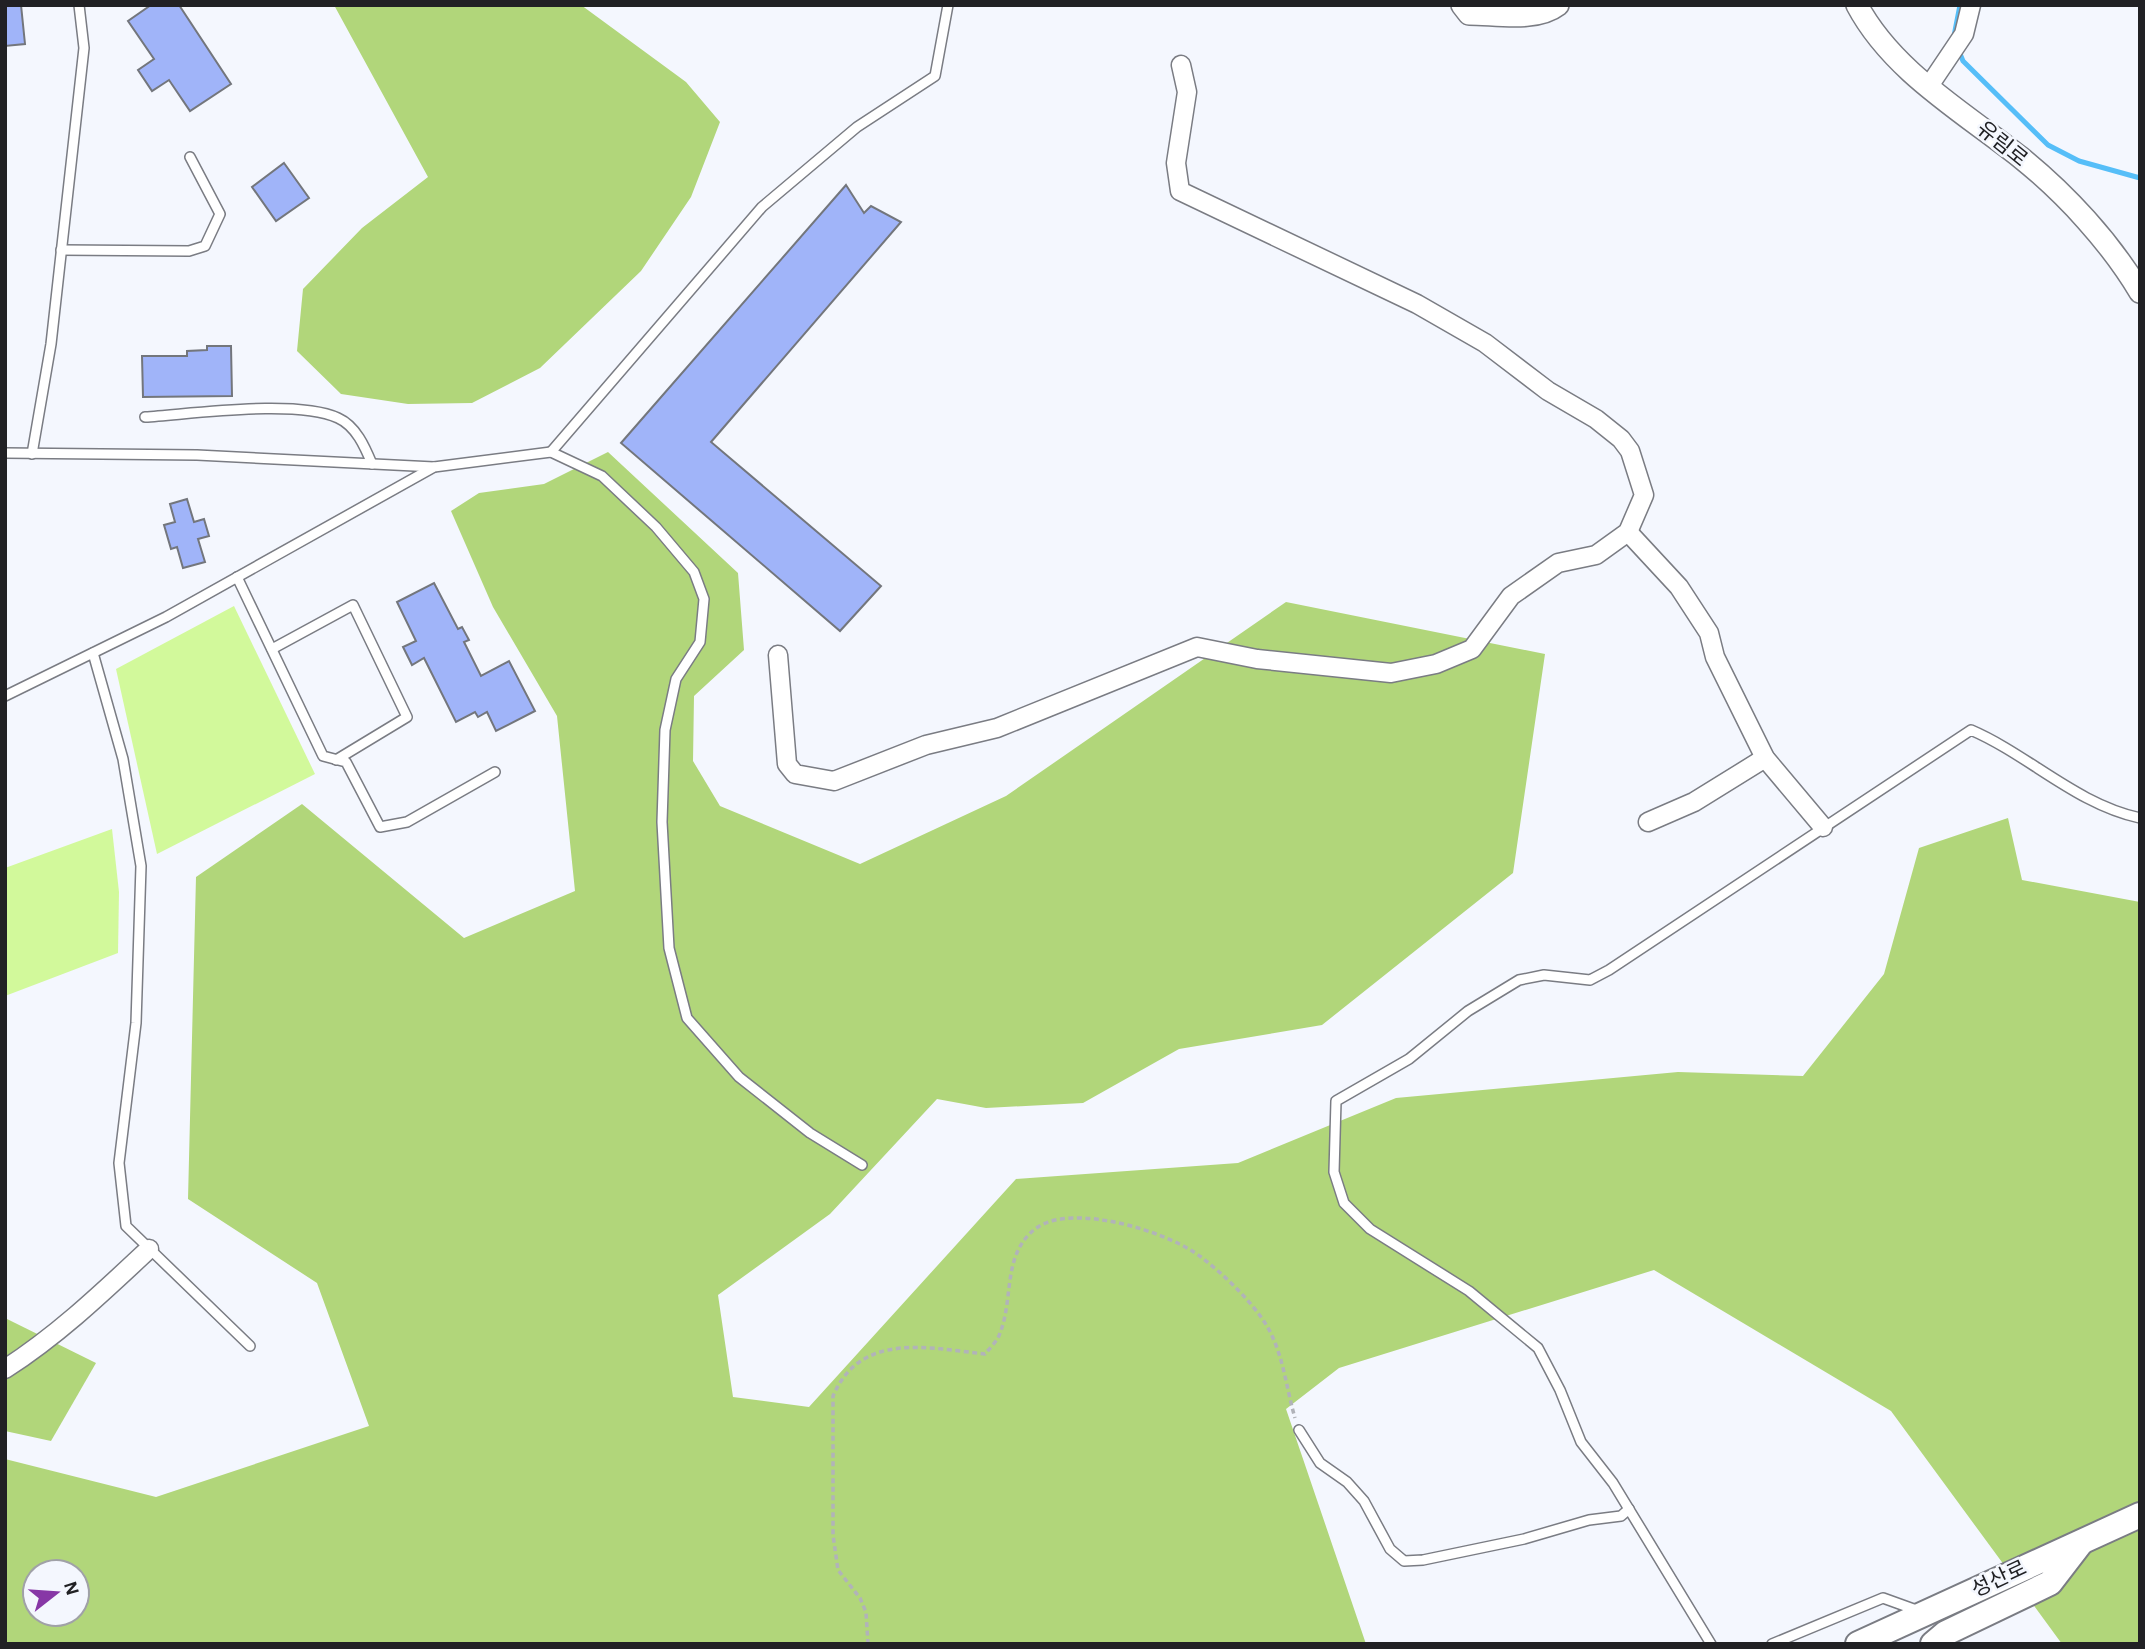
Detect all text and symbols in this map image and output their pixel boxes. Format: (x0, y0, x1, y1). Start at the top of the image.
street label: 유림로 (1973, 117, 2032, 170)
street label: 성산로 (1968, 1556, 2030, 1601)
north arrow (21, 1558, 91, 1628)
text: N (60, 1579, 82, 1598)

